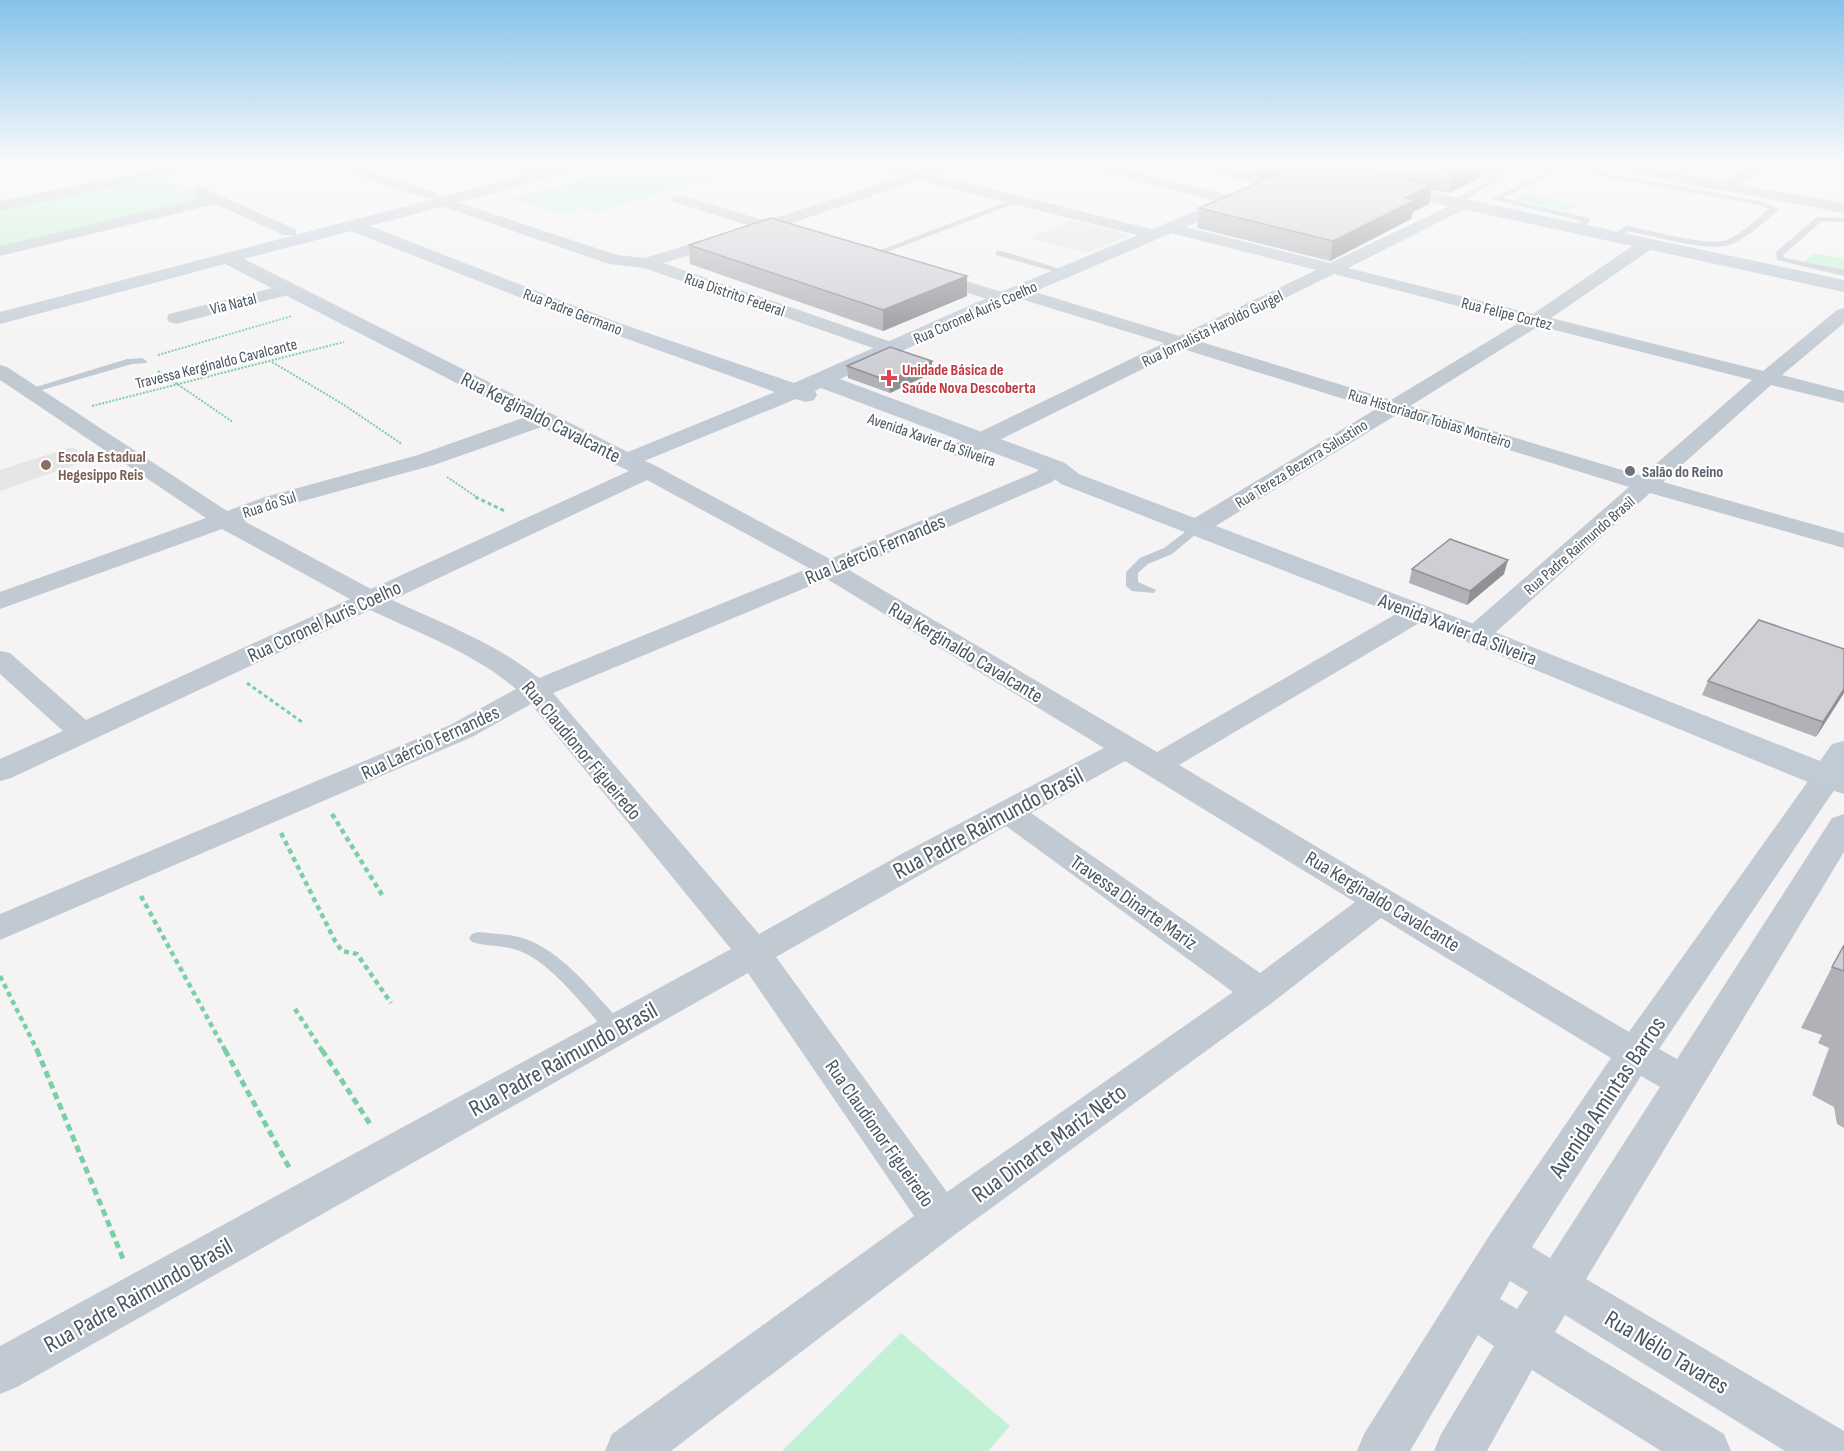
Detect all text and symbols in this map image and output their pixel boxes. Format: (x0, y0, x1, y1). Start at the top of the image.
street label: Rua Distrito Federal (682, 269, 787, 321)
street label: Rua Coronel Auris Coelho (911, 278, 1040, 349)
street label: Rua Padre Germano (520, 285, 625, 340)
street label: Rua Jornalista Haroldo Gurgel (1139, 287, 1286, 372)
street label: Via Natal (208, 290, 259, 319)
street label: Rua Felipe Cortez (1459, 294, 1554, 335)
street label: Travessa Kerginaldo Cavalcante (134, 335, 299, 394)
place label: Unidade Básica de Saúde Nova Descoberta (902, 361, 1036, 398)
street label: Rua Kerginaldo Cavalcante (457, 367, 624, 468)
marker: Unidade Básica de Saúde Nova Descoberta (880, 369, 898, 387)
street label: Rua Historiador Tobias Monteiro (1346, 386, 1513, 453)
street label: Avenida Xavier da Silveira (864, 409, 998, 471)
street label: Rua Tereza Bezerra Salustino (1232, 416, 1372, 513)
place label: Escola Estadual Hegesippo Reis (58, 448, 146, 485)
marker: Escola Estadual Hegesippo Reis (39, 458, 53, 472)
place label: Salão do Reino (1642, 463, 1723, 482)
marker: Salão do Reino (1623, 464, 1637, 478)
street label: Rua do Sul (240, 488, 299, 523)
street label: Rua Padre Raimundo Brasil (1521, 493, 1639, 599)
street label: Rua Laércio Fernandes (802, 510, 949, 590)
street label: Rua Coronel Auris Coelho (244, 576, 405, 668)
street label: Avenida Xavier da Silveira (1374, 588, 1540, 671)
street label: Rua Kerginaldo Cavalcante (884, 597, 1047, 708)
street label: Rua Claudionor Figueiredo (516, 676, 646, 825)
street label: Rua Laércio Fernandes (358, 700, 503, 785)
street label: Rua Padre Raimundo Brasil (888, 761, 1088, 886)
street label: Rua Kerginaldo Cavalcante (1301, 846, 1464, 957)
street label: Travessa Dinarte Mariz (1065, 850, 1201, 955)
street label: Rua Padre Raimundo Brasil (464, 996, 663, 1123)
street label: Avenida Amintas Barros (1542, 1011, 1672, 1184)
street label: Rua Claudionor Figueiredo (819, 1055, 939, 1212)
street label: Rua Dinarte Mariz Neto (966, 1078, 1132, 1209)
street label: Rua Padre Raimundo Brasil (39, 1232, 238, 1359)
street label: Rua Nélio Tavares (1600, 1304, 1734, 1401)

